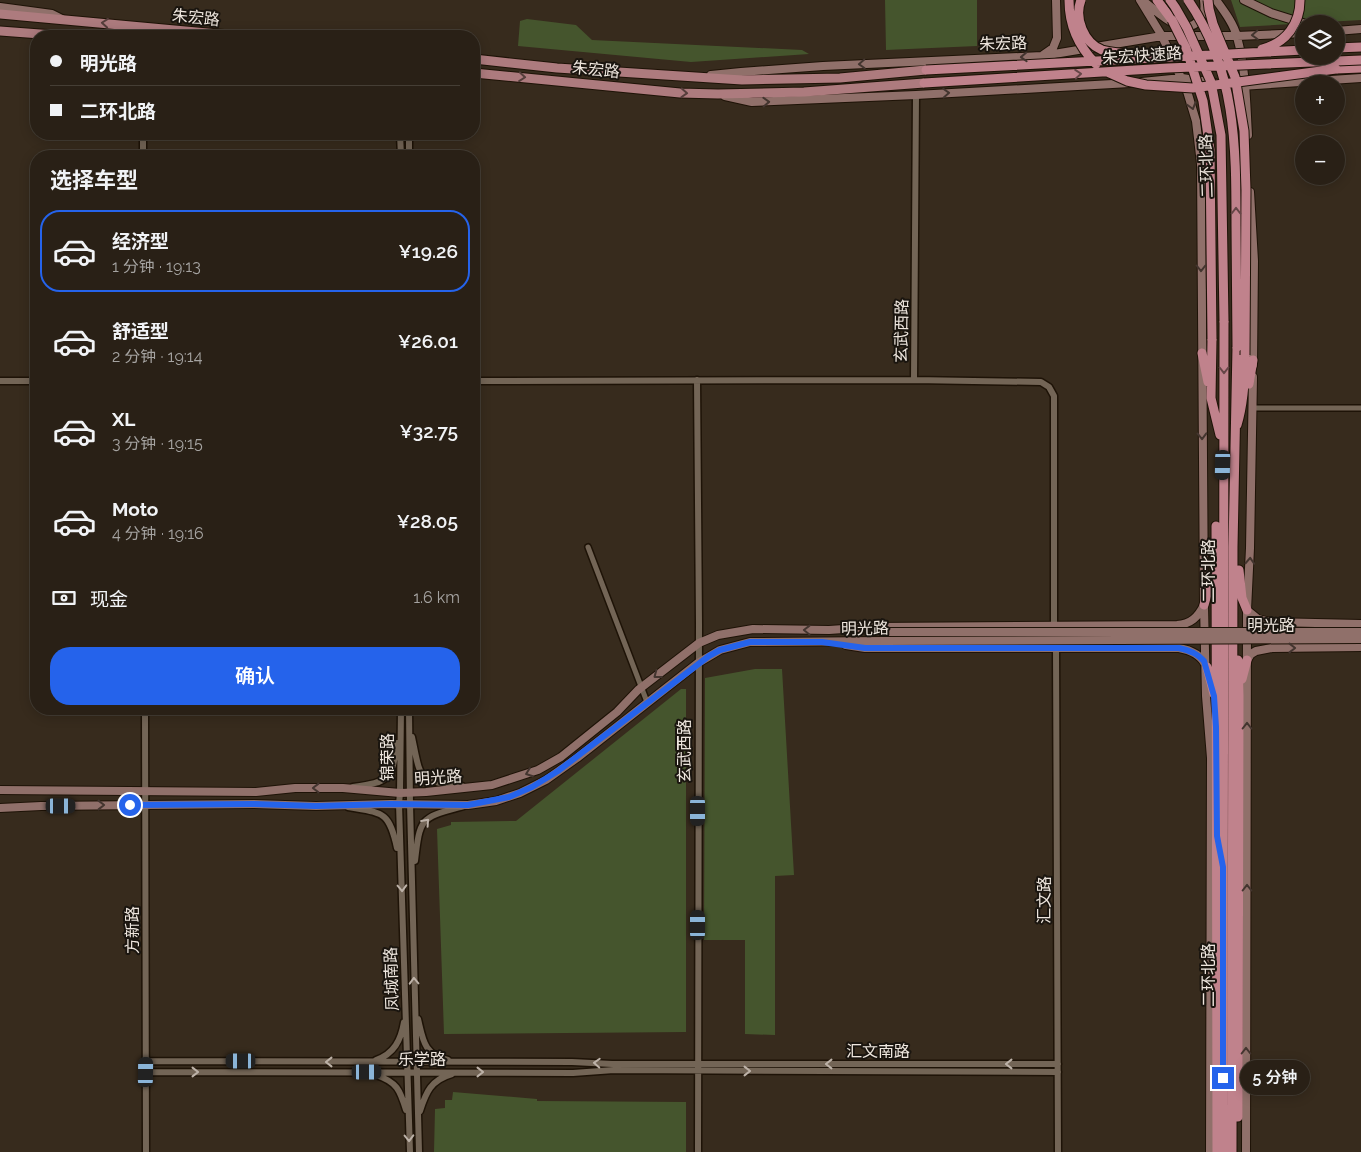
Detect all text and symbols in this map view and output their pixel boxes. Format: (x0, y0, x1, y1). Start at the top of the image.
street label: 朱宏路 (171, 6, 221, 29)
map controls (1295, 15, 1345, 185)
button: layers (1295, 15, 1345, 65)
one-way arrow (100, 18, 108, 29)
one-way arrow (1251, 30, 1259, 41)
street label: 朱宏路 (979, 33, 1027, 54)
street label: 朱宏快速路 (1101, 43, 1183, 68)
one-way arrow (1020, 51, 1028, 62)
text: 明光路 (80, 52, 137, 74)
street label: 朱宏路 (571, 58, 621, 81)
one-way arrow (858, 58, 866, 69)
one-way arrow (1074, 69, 1082, 80)
one-way arrow (519, 72, 527, 83)
button: + (1295, 75, 1345, 125)
one-way arrow (680, 87, 688, 98)
one-way arrow (942, 88, 950, 99)
one-way arrow (762, 96, 770, 107)
text: 二环北路 (80, 100, 156, 122)
one-way arrow (1187, 101, 1197, 110)
street label: 二环北路 (1196, 134, 1217, 198)
button: − (1295, 135, 1345, 185)
text: 选择车型 (50, 167, 138, 193)
one-way arrow (1231, 207, 1241, 214)
icon: car (52, 229, 97, 274)
text: 经济型 (112, 230, 169, 252)
text: ¥19.26 (399, 240, 458, 262)
text: 1 分钟 · 19:13 (112, 257, 201, 276)
one-way arrow (1196, 264, 1206, 272)
street label: 玄武西路 (891, 299, 912, 363)
icon: car (52, 319, 97, 364)
text: 舒适型 (112, 320, 169, 342)
text: ¥26.01 (398, 330, 458, 352)
text: 2 分钟 · 19:14 (112, 347, 202, 366)
one-way arrow (1219, 366, 1229, 374)
text: XL (112, 408, 135, 430)
icon: car (52, 409, 97, 454)
text: ¥32.75 (400, 420, 458, 442)
one-way arrow (1197, 433, 1208, 441)
text: 3 分钟 · 19:15 (112, 434, 203, 453)
car (1215, 450, 1230, 480)
text: Moto (112, 498, 158, 520)
icon: car (52, 499, 97, 544)
text: ¥28.05 (397, 510, 458, 532)
text: 4 分钟 · 19:16 (112, 524, 204, 543)
street label: 二环北路 (1199, 539, 1218, 603)
one-way arrow (1244, 557, 1255, 565)
icon: cash (50, 584, 78, 612)
text: 现金 (90, 588, 128, 610)
text: 1.6 km (413, 588, 460, 607)
street label: 明光路 (1247, 616, 1295, 635)
street label: 明光路 (841, 619, 889, 638)
one-way arrow (802, 625, 810, 635)
one-way arrow (1288, 643, 1296, 653)
button: 确认 (50, 647, 460, 705)
one-way arrow (653, 669, 663, 678)
street label: 玄武西路 (675, 719, 694, 783)
one-way arrow (1242, 722, 1252, 730)
street label: 锦荣路 (378, 733, 397, 781)
street label: 明光路 (413, 766, 463, 789)
one-way arrow (525, 767, 534, 777)
one-way arrow (312, 783, 320, 793)
route start (119, 794, 141, 816)
car (690, 796, 705, 826)
car (46, 799, 76, 814)
one-way arrow (97, 800, 105, 811)
one-way arrow (420, 819, 429, 828)
street label: 汇文路 (1035, 876, 1054, 924)
one-way arrow (396, 884, 407, 892)
one-way arrow (1242, 884, 1252, 892)
street label: 方新路 (123, 906, 142, 954)
car (690, 910, 705, 940)
street label: 二环北路 (1199, 943, 1218, 1007)
street label: 凤城南路 (381, 947, 402, 1011)
one-way arrow (409, 977, 420, 985)
street label: 汇文南路 (846, 1042, 910, 1061)
one-way arrow (1241, 1047, 1251, 1054)
street label: 乐学路 (398, 1050, 446, 1069)
car (226, 1054, 256, 1069)
one-way arrow (325, 1056, 333, 1067)
car (138, 1057, 153, 1087)
one-way arrow (592, 1058, 600, 1069)
one-way arrow (825, 1059, 832, 1069)
one-way arrow (1005, 1059, 1012, 1069)
callout: 5 分钟 (1240, 1060, 1310, 1096)
car (352, 1065, 382, 1080)
one-way arrow (743, 1066, 751, 1076)
one-way arrow (192, 1067, 199, 1077)
one-way arrow (476, 1067, 484, 1077)
route end (1212, 1067, 1234, 1089)
text: 5 分钟 (1253, 1068, 1297, 1087)
one-way arrow (404, 1134, 414, 1142)

